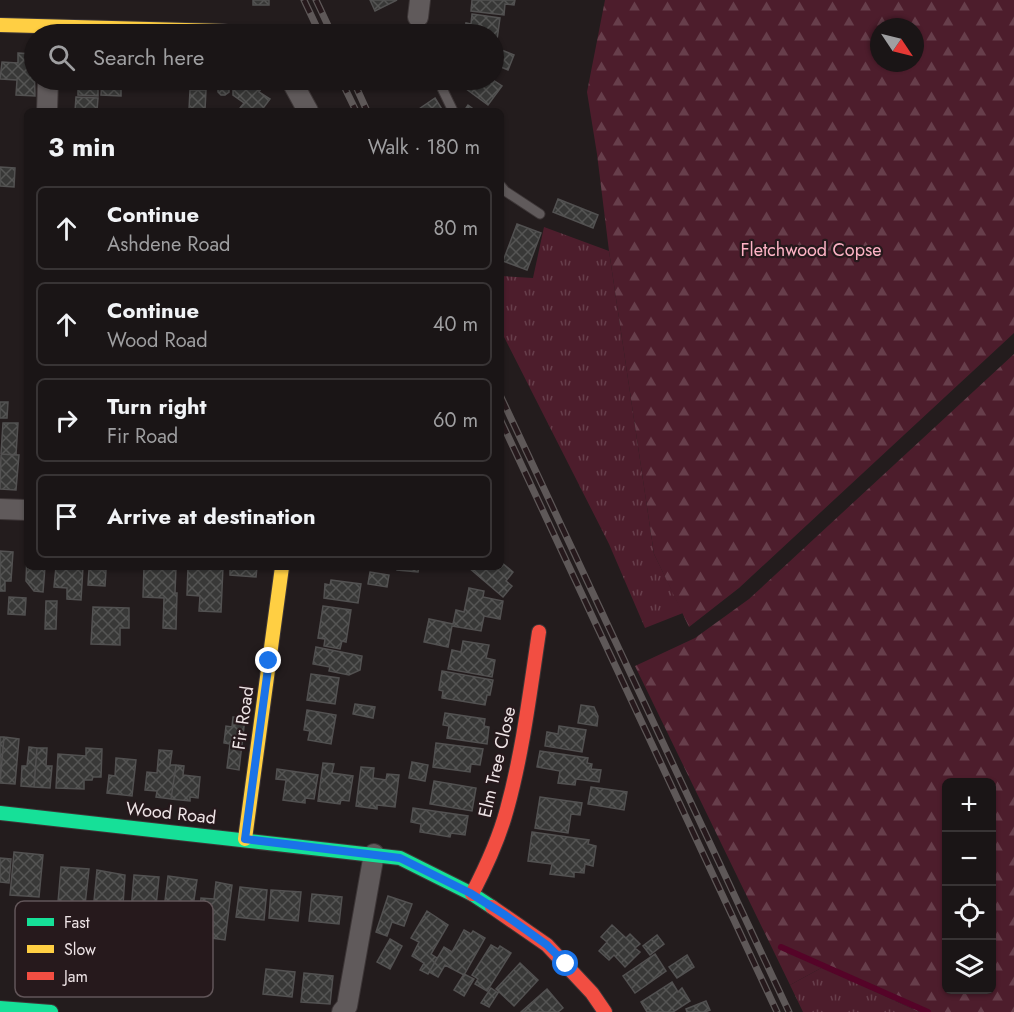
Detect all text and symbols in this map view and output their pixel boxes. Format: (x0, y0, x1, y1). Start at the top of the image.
north arrow (870, 18, 924, 72)
search box (24, 24, 504, 90)
icon: search (45, 41, 78, 74)
text: Search here (93, 41, 204, 73)
text: 3 min (48, 128, 115, 166)
text: Walk · 180 m (368, 133, 480, 162)
text: Continue (107, 198, 199, 230)
icon: ahead (50, 212, 83, 245)
text: 80 m (433, 214, 478, 243)
text: Ashdene Road (107, 230, 230, 259)
park label: Fletchwood Copse (741, 237, 881, 263)
text: Continue (107, 294, 199, 326)
icon: ahead (50, 308, 83, 341)
text: 40 m (433, 310, 478, 339)
text: Wood Road (107, 326, 208, 355)
text: Turn right (107, 390, 207, 422)
icon: right (50, 404, 83, 437)
text: 60 m (433, 406, 478, 435)
text: Fir Road (107, 422, 178, 451)
icon: arrive (50, 500, 83, 533)
text: Arrive at destination (107, 500, 316, 532)
route end (255, 647, 281, 673)
street label: Fir Road (226, 684, 260, 752)
street label: Elm Tree Close (472, 704, 522, 820)
map controls (942, 778, 996, 994)
button: + (942, 778, 996, 832)
street label: Wood Road (125, 795, 217, 831)
button: − (942, 832, 996, 886)
button: locate (942, 886, 996, 940)
legend (15, 901, 213, 997)
text: Fast (64, 911, 90, 934)
text: Slow (64, 938, 96, 961)
button: layers (942, 940, 996, 994)
route start (552, 950, 578, 976)
text: Jam (62, 965, 88, 988)

